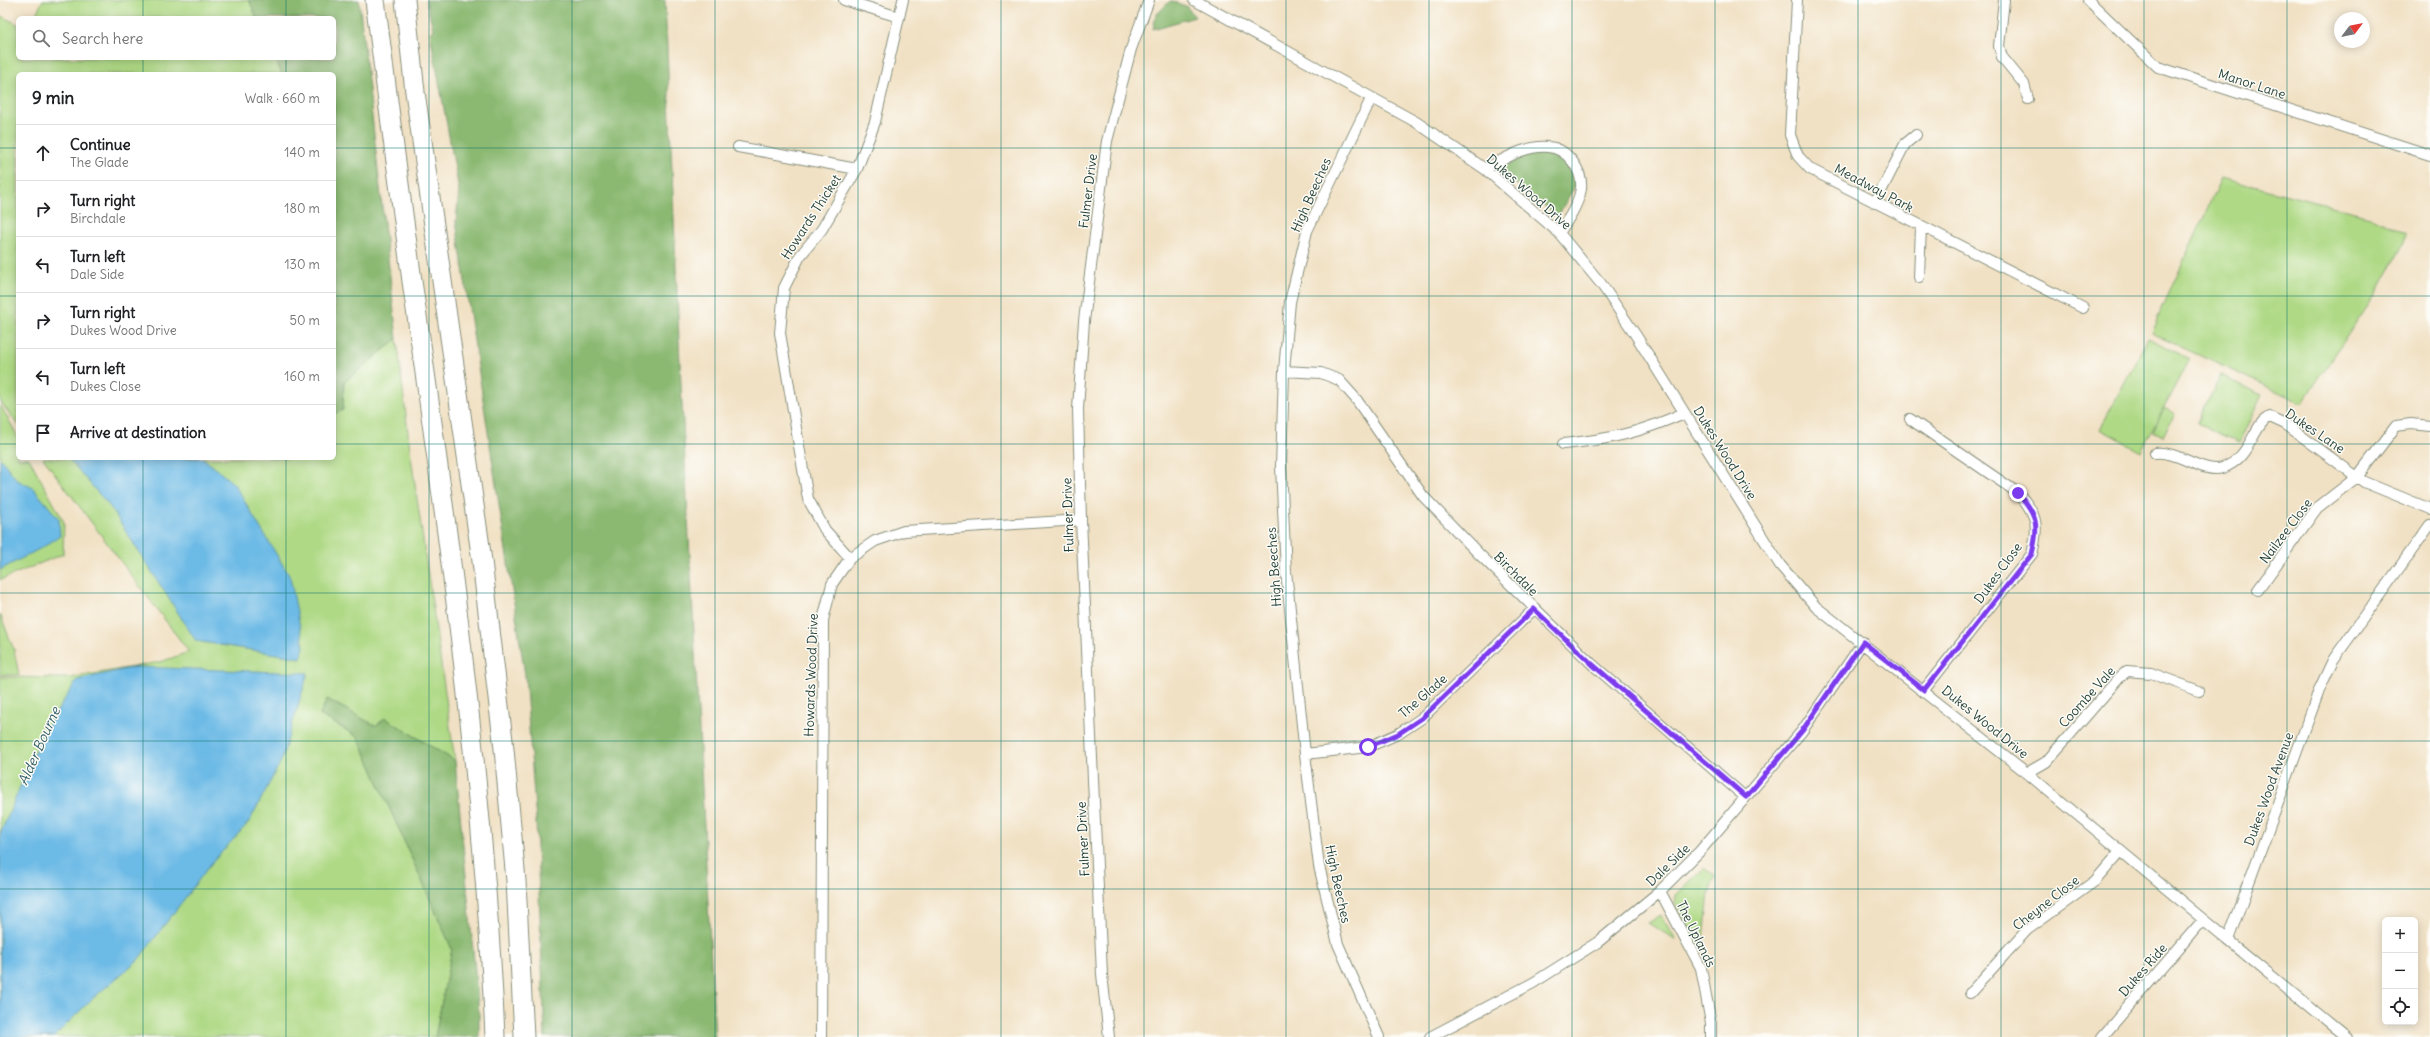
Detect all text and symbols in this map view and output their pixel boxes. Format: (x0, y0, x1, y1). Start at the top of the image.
north arrow (2334, 12, 2370, 48)
search box (16, 16, 336, 60)
icon: search (30, 27, 52, 49)
text: Search here (62, 29, 143, 48)
street label: Manor Lane (2216, 65, 2288, 103)
text: 9 min (32, 87, 74, 109)
text: Walk · 660 m (245, 90, 320, 107)
text: Continue (70, 135, 131, 154)
icon: ahead (32, 142, 54, 164)
text: 140 m (284, 144, 320, 161)
street label: Dukes Wood Drive (1483, 151, 1575, 233)
street label: Fulmer Drive (1075, 153, 1101, 229)
text: The Glade (70, 154, 129, 171)
street label: High Beeches (1287, 155, 1335, 235)
street label: Meadway Park (1831, 160, 1917, 216)
street label: Howards Thicket (777, 171, 845, 263)
text: Turn right (70, 191, 135, 210)
icon: right (32, 198, 54, 220)
text: 180 m (284, 200, 320, 217)
text: Birchdale (70, 210, 126, 227)
text: Turn left (70, 247, 125, 266)
icon: left (32, 254, 54, 276)
text: 130 m (284, 256, 320, 273)
text: Dale Side (70, 266, 124, 283)
text: Turn right (70, 303, 135, 322)
icon: right (32, 310, 54, 332)
text: 50 m (289, 312, 320, 329)
text: Dukes Wood Drive (70, 322, 177, 339)
text: Turn left (70, 359, 125, 378)
icon: left (32, 366, 54, 388)
text: 160 m (284, 368, 320, 385)
text: Dukes Close (70, 378, 141, 395)
street label: Dukes Wood Drive (1689, 403, 1761, 503)
street label: Dukes Lane (2282, 405, 2348, 457)
icon: arrive (32, 422, 54, 444)
text: Arrive at destination (70, 423, 206, 442)
street label: Fulmer Drive (1058, 477, 1078, 553)
route end (2009, 484, 2027, 502)
street label: Nailzee Close (2256, 495, 2316, 567)
street label: High Beeches (1263, 527, 1285, 607)
street label: Dukes Close (1970, 539, 2026, 607)
street label: Birchdale (1490, 548, 1542, 600)
street label: Howards Wood Drive (800, 613, 822, 737)
street label: Coombe Vale (2055, 663, 2119, 731)
street label: The Glade (1395, 670, 1451, 722)
street label: Dukes Wood Drive (1938, 682, 2032, 762)
water label: Alder Bourne (14, 703, 65, 788)
street label: Dukes Wood Avenue (2241, 730, 2297, 848)
route start (1359, 738, 1377, 756)
street label: Fulmer Drive (1073, 801, 1093, 877)
street label: Dale Side (1643, 840, 1693, 890)
street label: High Beeches (1321, 843, 1355, 925)
street label: Cheyne Close (2009, 872, 2083, 934)
street label: The Uplands (1673, 898, 1719, 970)
map controls (2382, 917, 2418, 1025)
button: + (2382, 917, 2418, 953)
street label: Dukes Ride (2115, 940, 2171, 1000)
button: − (2382, 953, 2418, 989)
button: locate (2382, 989, 2418, 1025)

